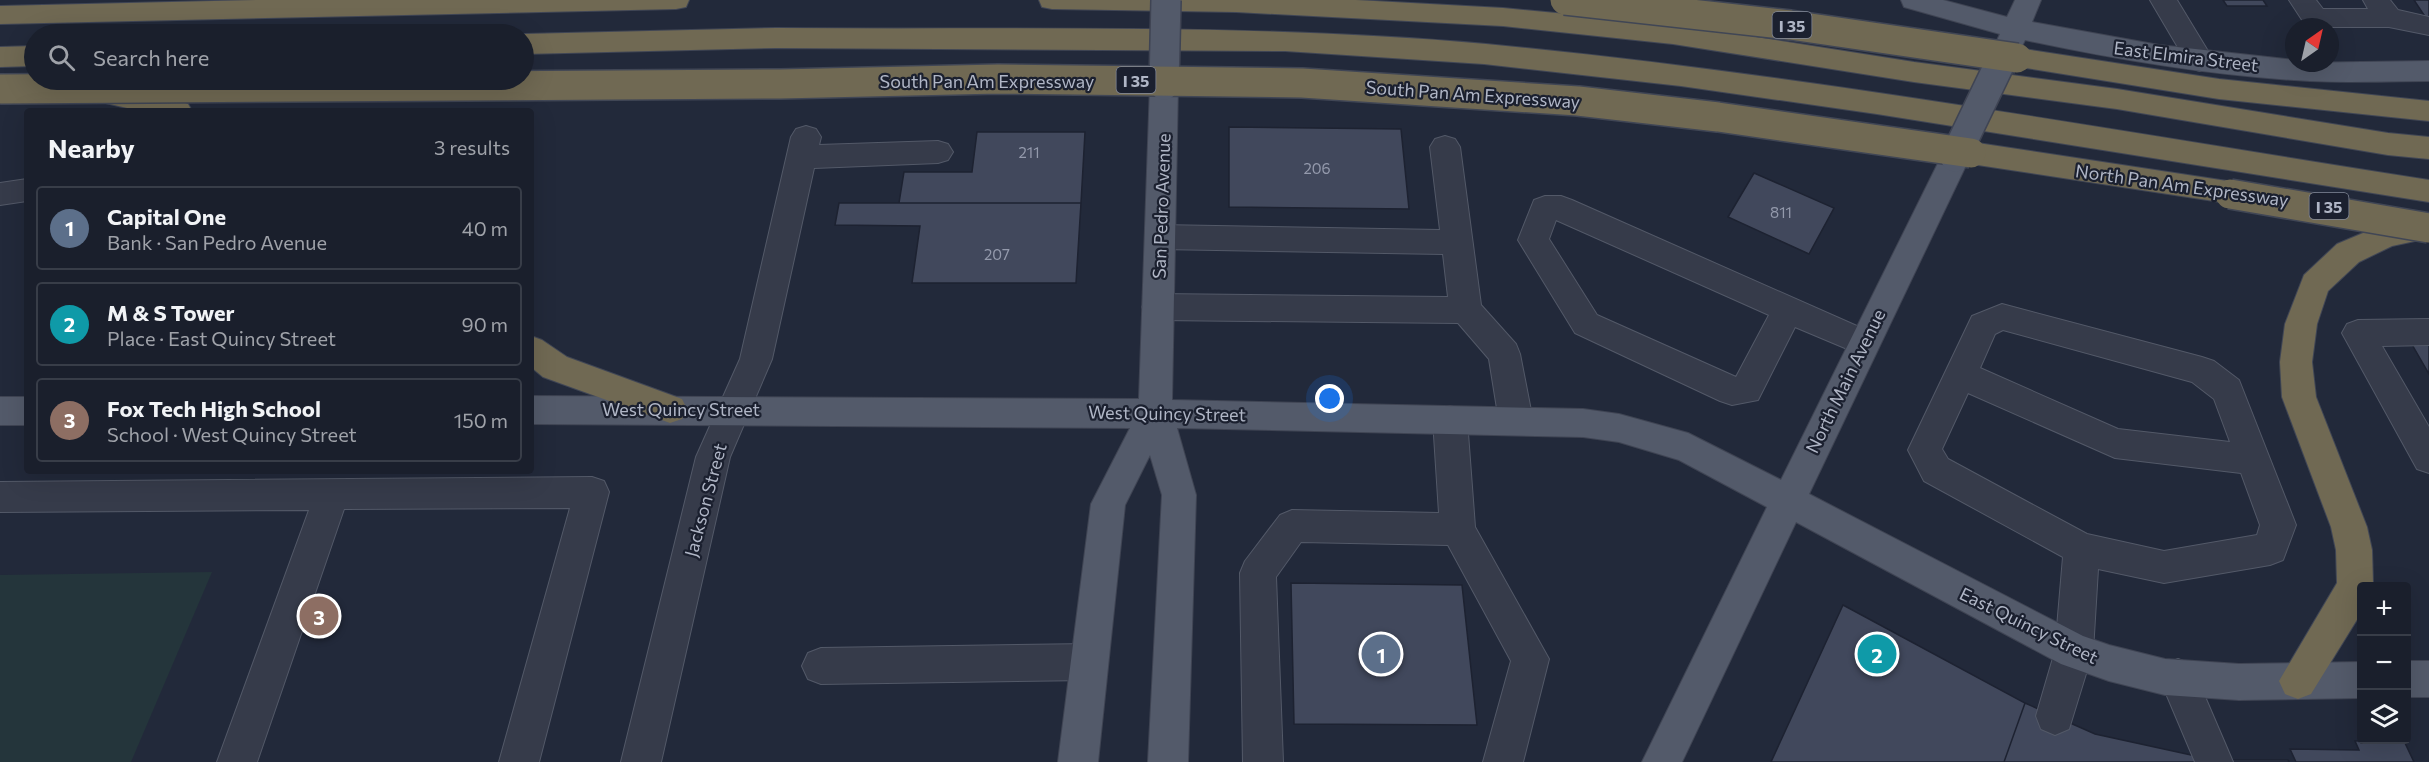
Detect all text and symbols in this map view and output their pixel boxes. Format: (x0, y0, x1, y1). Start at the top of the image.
road number: I 35 (1772, 12, 1812, 38)
north arrow (2285, 18, 2339, 72)
search box (24, 24, 534, 90)
street label: East Elmira Street (2112, 36, 2260, 76)
icon: search (45, 41, 78, 74)
text: Search here (93, 44, 209, 71)
road number: I 35 (1116, 67, 1156, 93)
street label: South Pan Am Expressway (880, 70, 1094, 92)
street label: South Pan Am Expressway (1365, 76, 1581, 112)
text: Nearby (48, 132, 135, 163)
street label: San Pedro Avenue (1147, 133, 1175, 279)
text: 3 results (434, 135, 510, 159)
house number: 211 (1018, 143, 1040, 161)
house number: 206 (1303, 159, 1331, 177)
street label: North Pan Am Expressway (2074, 159, 2290, 211)
road number: I 35 (2310, 193, 2348, 219)
text: Capital One (107, 203, 226, 230)
house number: 811 (1770, 203, 1792, 221)
text: 1 (65, 216, 74, 240)
text: 40 m (462, 216, 508, 240)
text: Bank · San Pedro Avenue (107, 230, 327, 254)
house number: 207 (984, 245, 1010, 263)
text: M & S Tower (107, 299, 235, 326)
street label: North Main Avenue (1801, 305, 1889, 457)
text: 2 (64, 312, 75, 336)
text: 90 m (462, 312, 508, 336)
text: Place · East Quincy Street (107, 326, 336, 350)
your location (1315, 384, 1344, 413)
text: Fox Tech High School (107, 395, 321, 422)
street label: West Quincy Street (602, 398, 760, 420)
street label: West Quincy Street (1088, 401, 1246, 425)
text: 3 (64, 408, 75, 432)
text: 150 m (454, 408, 508, 432)
text: School · West Quincy Street (107, 422, 357, 446)
street label: Jackson Street (679, 441, 731, 559)
street label: East Quincy Street (1956, 582, 2102, 668)
map controls (2357, 582, 2411, 744)
button: + (2357, 582, 2411, 636)
pin: 3 (300, 594, 338, 638)
pin: 1 (1362, 632, 1400, 676)
pin: 2 (1858, 632, 1896, 676)
button: − (2357, 636, 2411, 690)
button: layers (2357, 690, 2411, 744)

